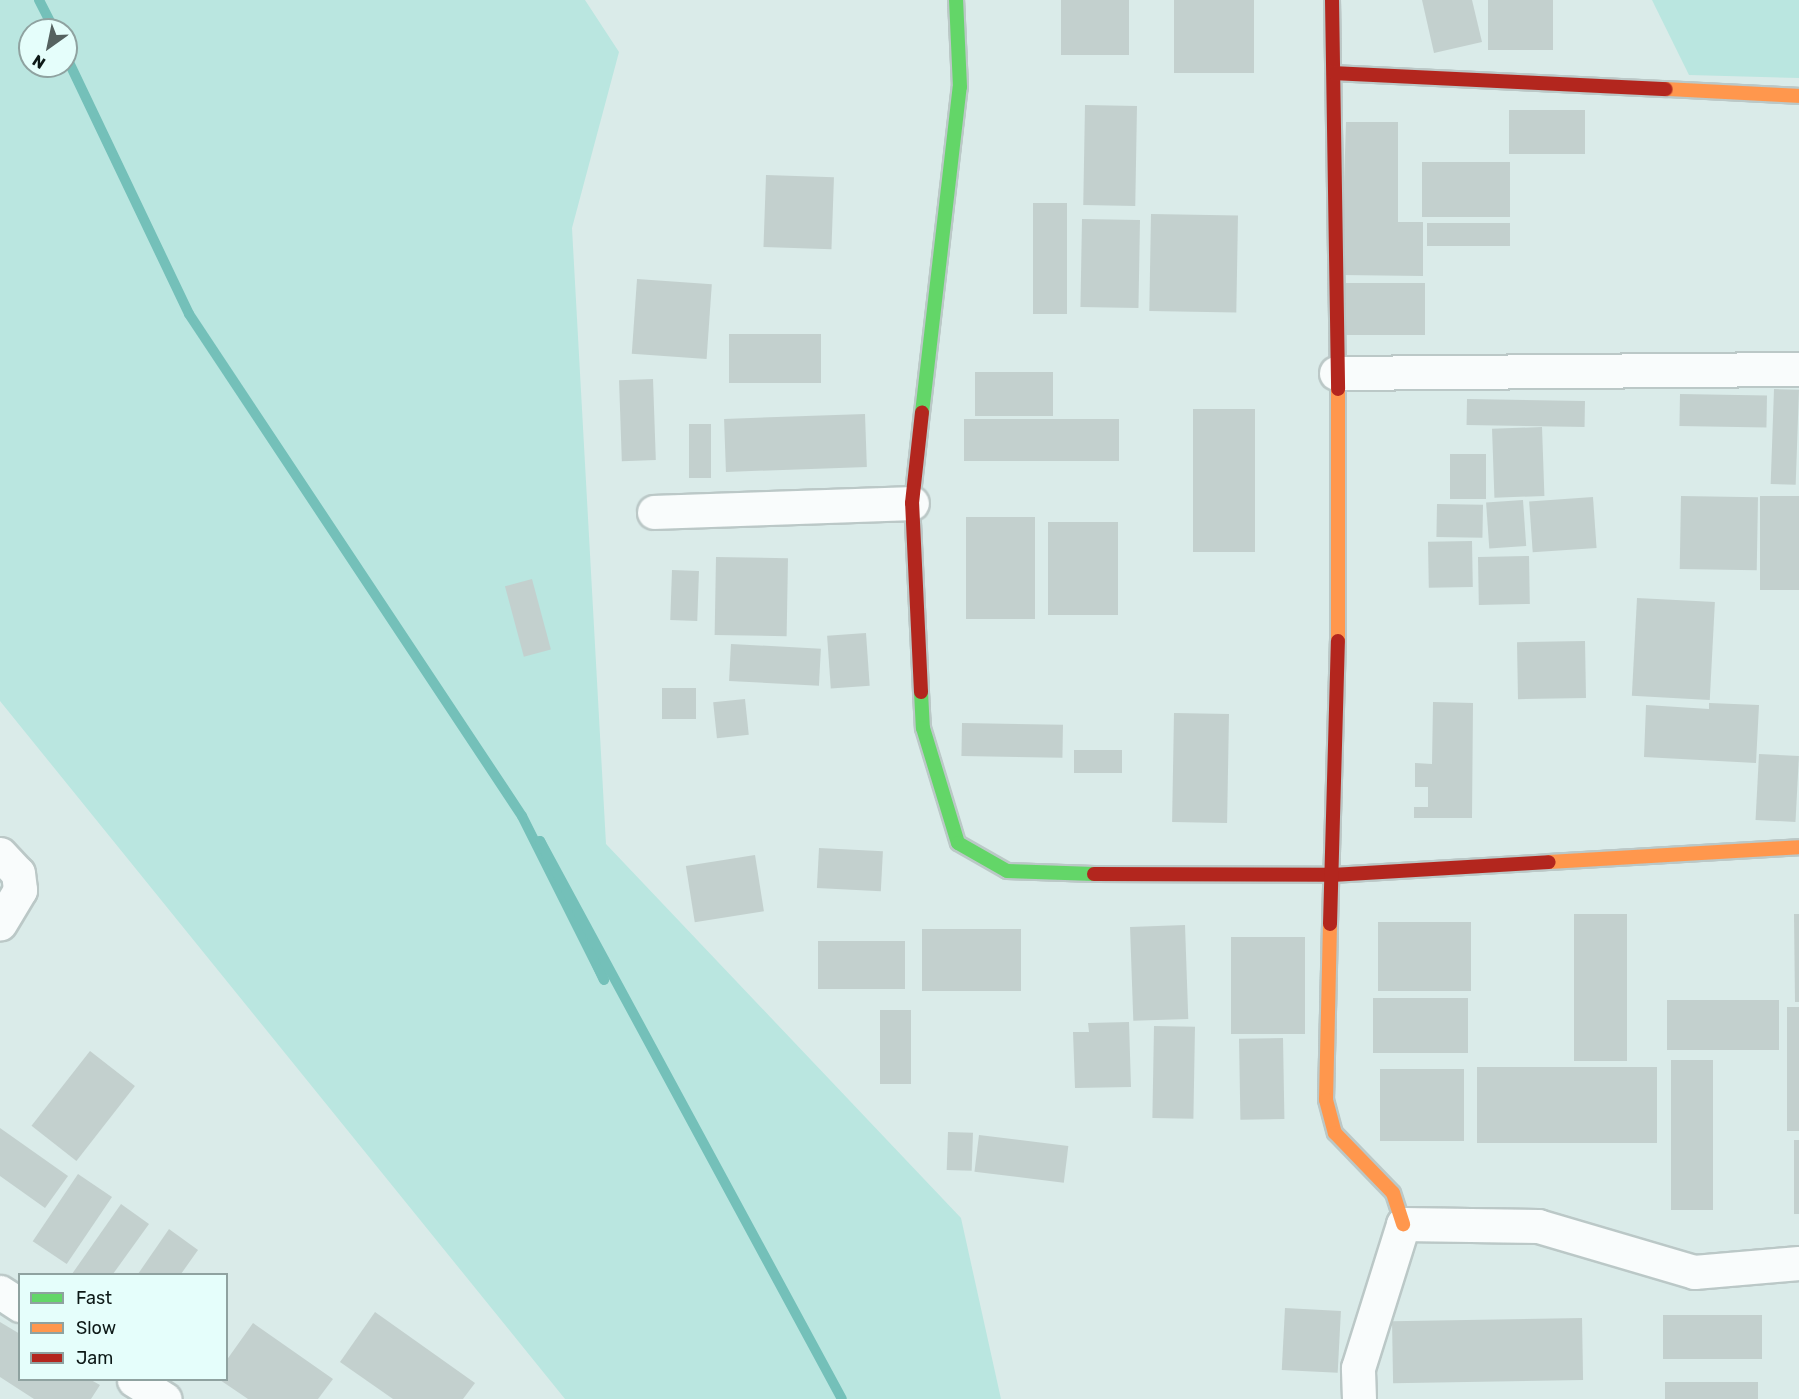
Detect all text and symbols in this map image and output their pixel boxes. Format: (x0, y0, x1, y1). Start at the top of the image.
north arrow (18, 18, 78, 78)
text: N (29, 51, 49, 73)
legend (18, 1273, 228, 1381)
text: Fast (76, 1287, 112, 1309)
text: Slow (76, 1317, 116, 1339)
text: Jam (76, 1347, 113, 1369)

